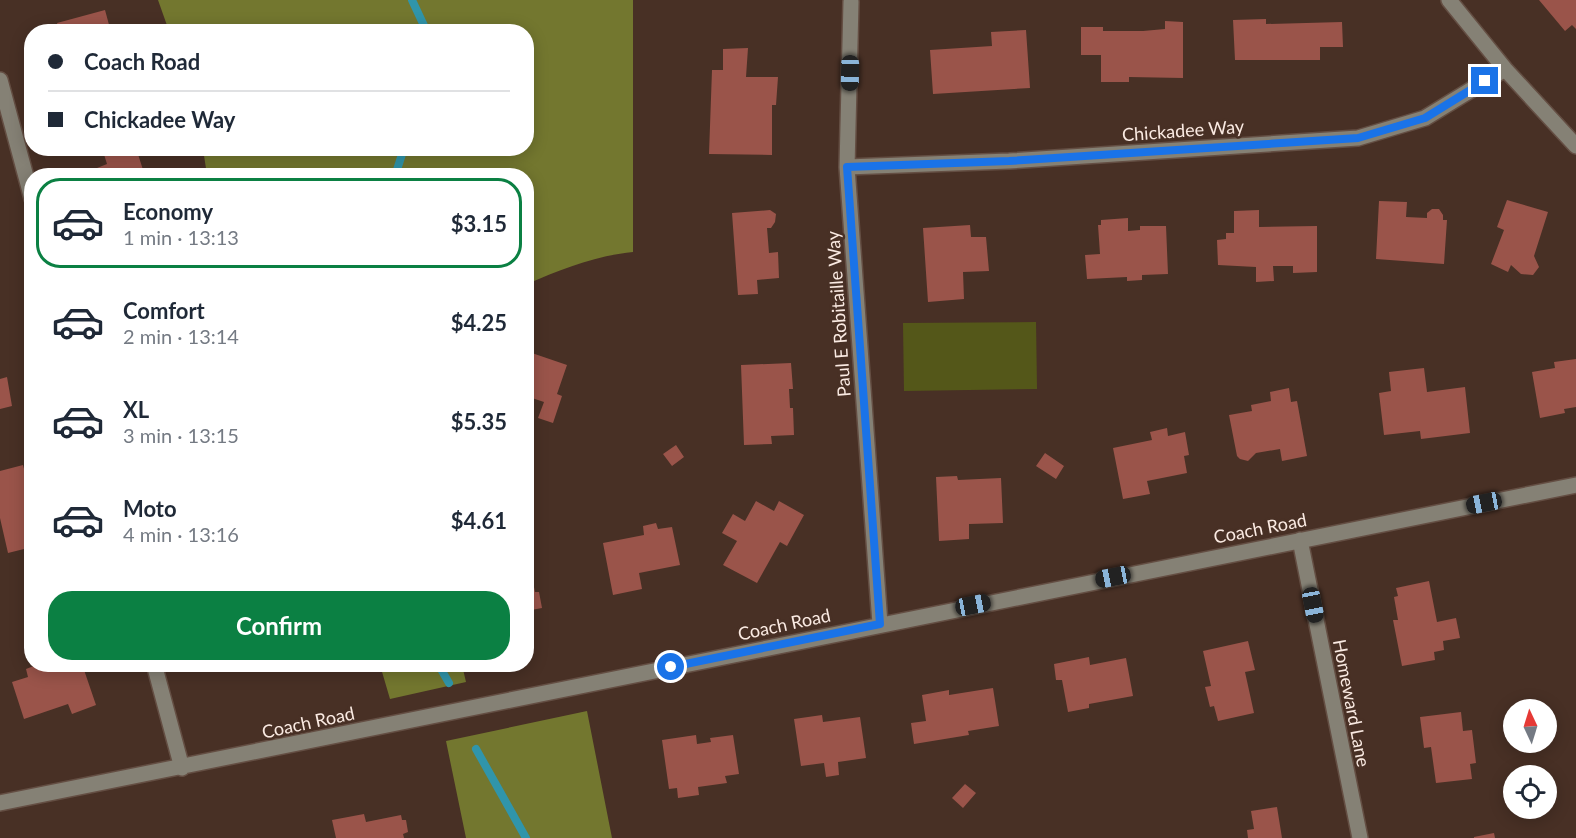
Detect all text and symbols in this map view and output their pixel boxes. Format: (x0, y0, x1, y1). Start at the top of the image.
text: Coach Road (84, 48, 200, 75)
car (841, 55, 859, 91)
route end (1471, 67, 1498, 94)
text: Chickadee Way (84, 106, 235, 133)
street label: Chickadee Way (1121, 115, 1245, 145)
icon: car (51, 196, 105, 250)
text: Economy (123, 198, 213, 225)
text: $3.15 (451, 210, 507, 237)
text: 1 min · 13:13 (123, 225, 239, 249)
street label: Paul E Robitaille Way (821, 230, 855, 398)
icon: car (51, 295, 105, 349)
text: Comfort (123, 297, 205, 324)
text: $4.25 (451, 309, 507, 336)
text: 2 min · 13:14 (123, 324, 239, 348)
icon: car (51, 394, 105, 448)
text: XL (123, 396, 149, 423)
text: $5.35 (451, 408, 507, 435)
text: 3 min · 13:15 (123, 423, 239, 447)
car (1465, 491, 1503, 515)
icon: car (51, 493, 105, 547)
text: Moto (123, 495, 177, 522)
text: $4.61 (451, 507, 507, 534)
street label: Coach Road (1212, 508, 1308, 548)
text: 4 min · 13:16 (123, 522, 239, 546)
car (1094, 565, 1132, 589)
car (1301, 586, 1325, 624)
button: Confirm (48, 591, 510, 660)
car (954, 593, 992, 617)
street label: Coach Road (736, 603, 832, 645)
street label: Homeward Lane (1329, 637, 1375, 769)
route start (657, 653, 684, 680)
north arrow (1503, 699, 1557, 753)
map controls (1503, 699, 1557, 819)
street label: Coach Road (260, 701, 356, 743)
button: locate (1503, 765, 1557, 819)

